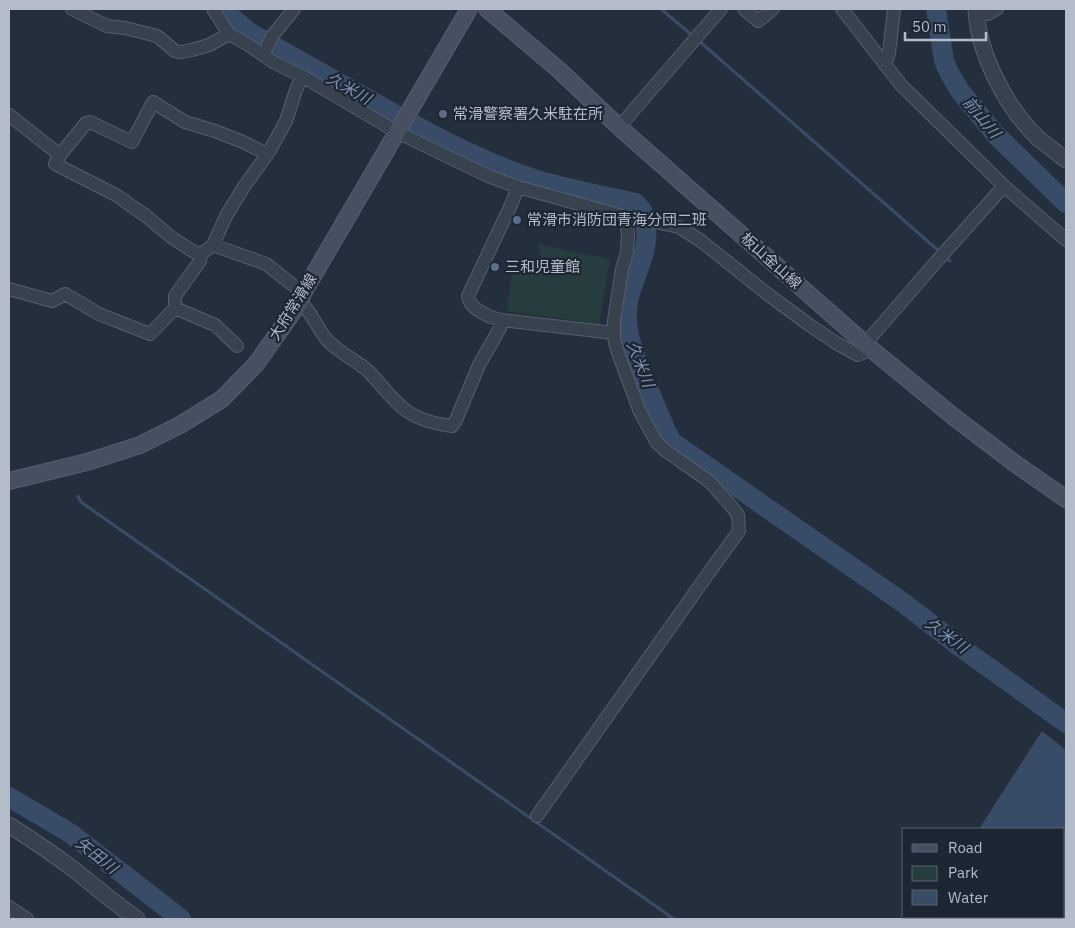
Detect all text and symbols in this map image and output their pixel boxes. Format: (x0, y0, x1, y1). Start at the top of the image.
scale bar (905, 10, 986, 42)
text: 50 m (912, 17, 947, 36)
water label: 久米川 (323, 68, 377, 109)
water label: 前山川 (959, 92, 1006, 143)
place label: 常滑警察署久米駐在所 (453, 104, 603, 123)
marker: 常滑警察署久米駐在所 (437, 108, 449, 120)
place label: 常滑市消防団青海分団二班 (527, 210, 707, 229)
marker: 常滑市消防団青海分団二班 (511, 214, 523, 226)
street label: 板山金山線 (737, 228, 806, 293)
place label: 三和児童館 (505, 257, 580, 276)
marker: 三和児童館 (489, 261, 501, 273)
street label: 大府常滑線 (265, 270, 321, 344)
water label: 久米川 (623, 338, 660, 392)
water label: 久米川 (922, 613, 974, 658)
legend (902, 828, 1065, 918)
water label: 矢田川 (72, 832, 124, 879)
text: Road (948, 838, 983, 857)
text: Park (948, 863, 978, 882)
text: Water (948, 888, 989, 907)

